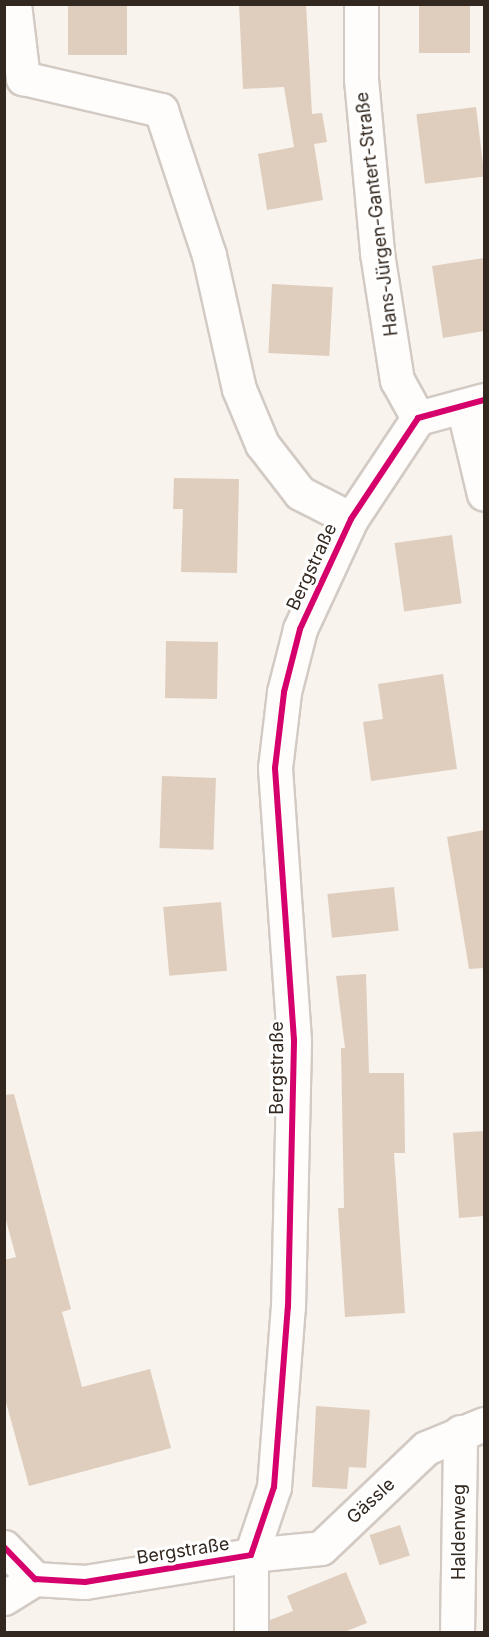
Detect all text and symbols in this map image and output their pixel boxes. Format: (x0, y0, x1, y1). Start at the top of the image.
street label: Hans-Jürgen-Gantert-Straße (351, 91, 403, 337)
street label: Bergstraße (282, 520, 342, 614)
street label: Bergstraße (266, 1021, 288, 1115)
street label: Gässle (343, 1474, 399, 1528)
street label: Haldenweg (448, 1484, 470, 1580)
street label: Bergstraße (135, 1533, 231, 1569)

